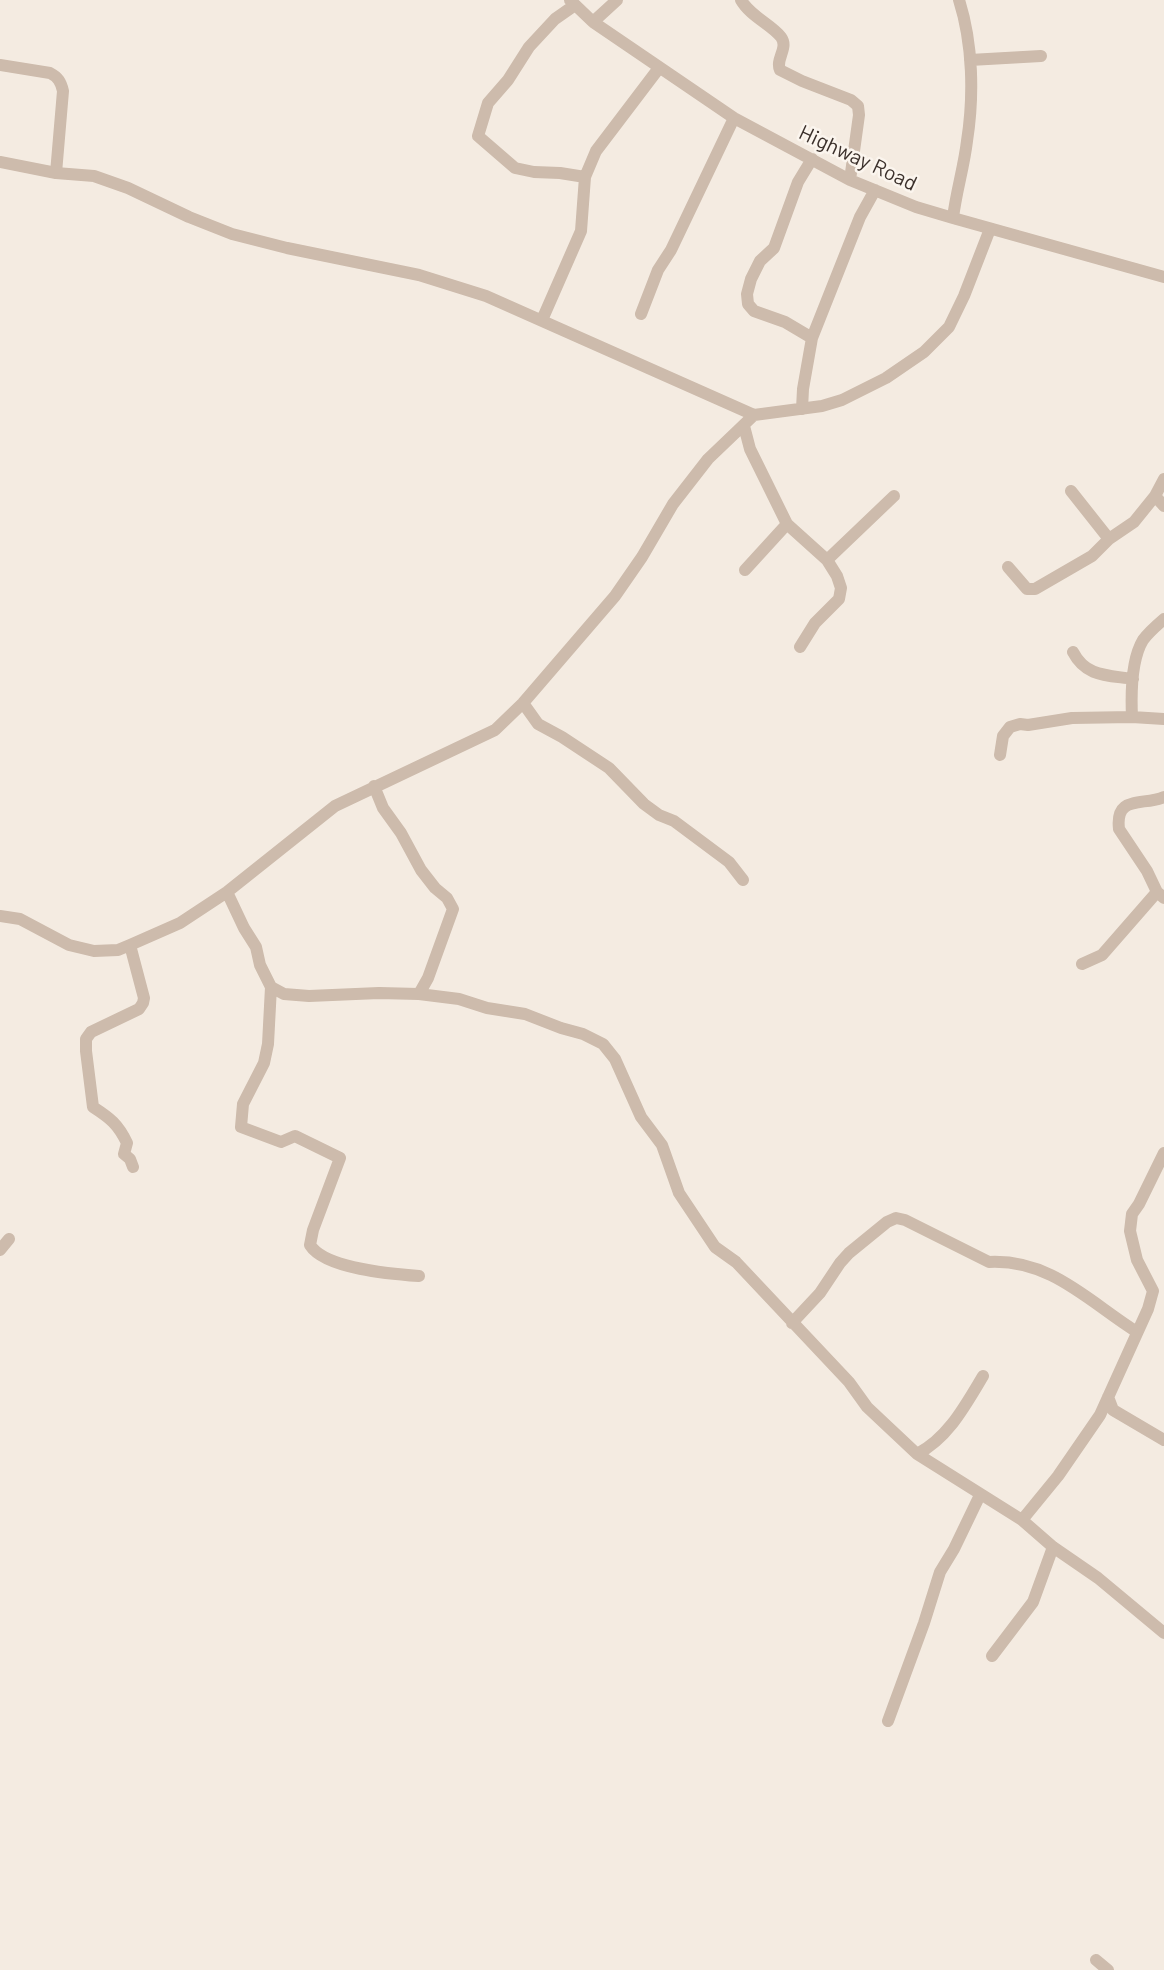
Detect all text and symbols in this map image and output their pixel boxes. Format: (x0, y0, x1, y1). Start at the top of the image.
street label: Highway Road (795, 120, 921, 196)

